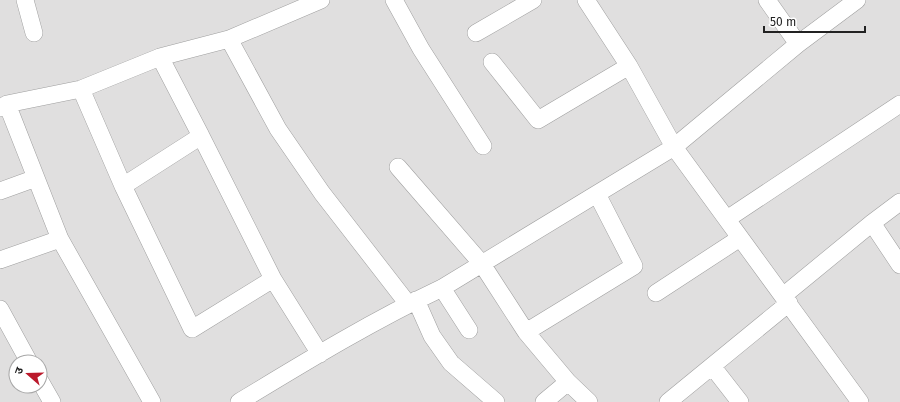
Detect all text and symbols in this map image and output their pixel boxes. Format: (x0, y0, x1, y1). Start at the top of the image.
scale bar (764, 8, 865, 34)
text: 50 m (770, 15, 796, 29)
north arrow (8, 354, 48, 394)
text: उ (12, 365, 26, 376)

